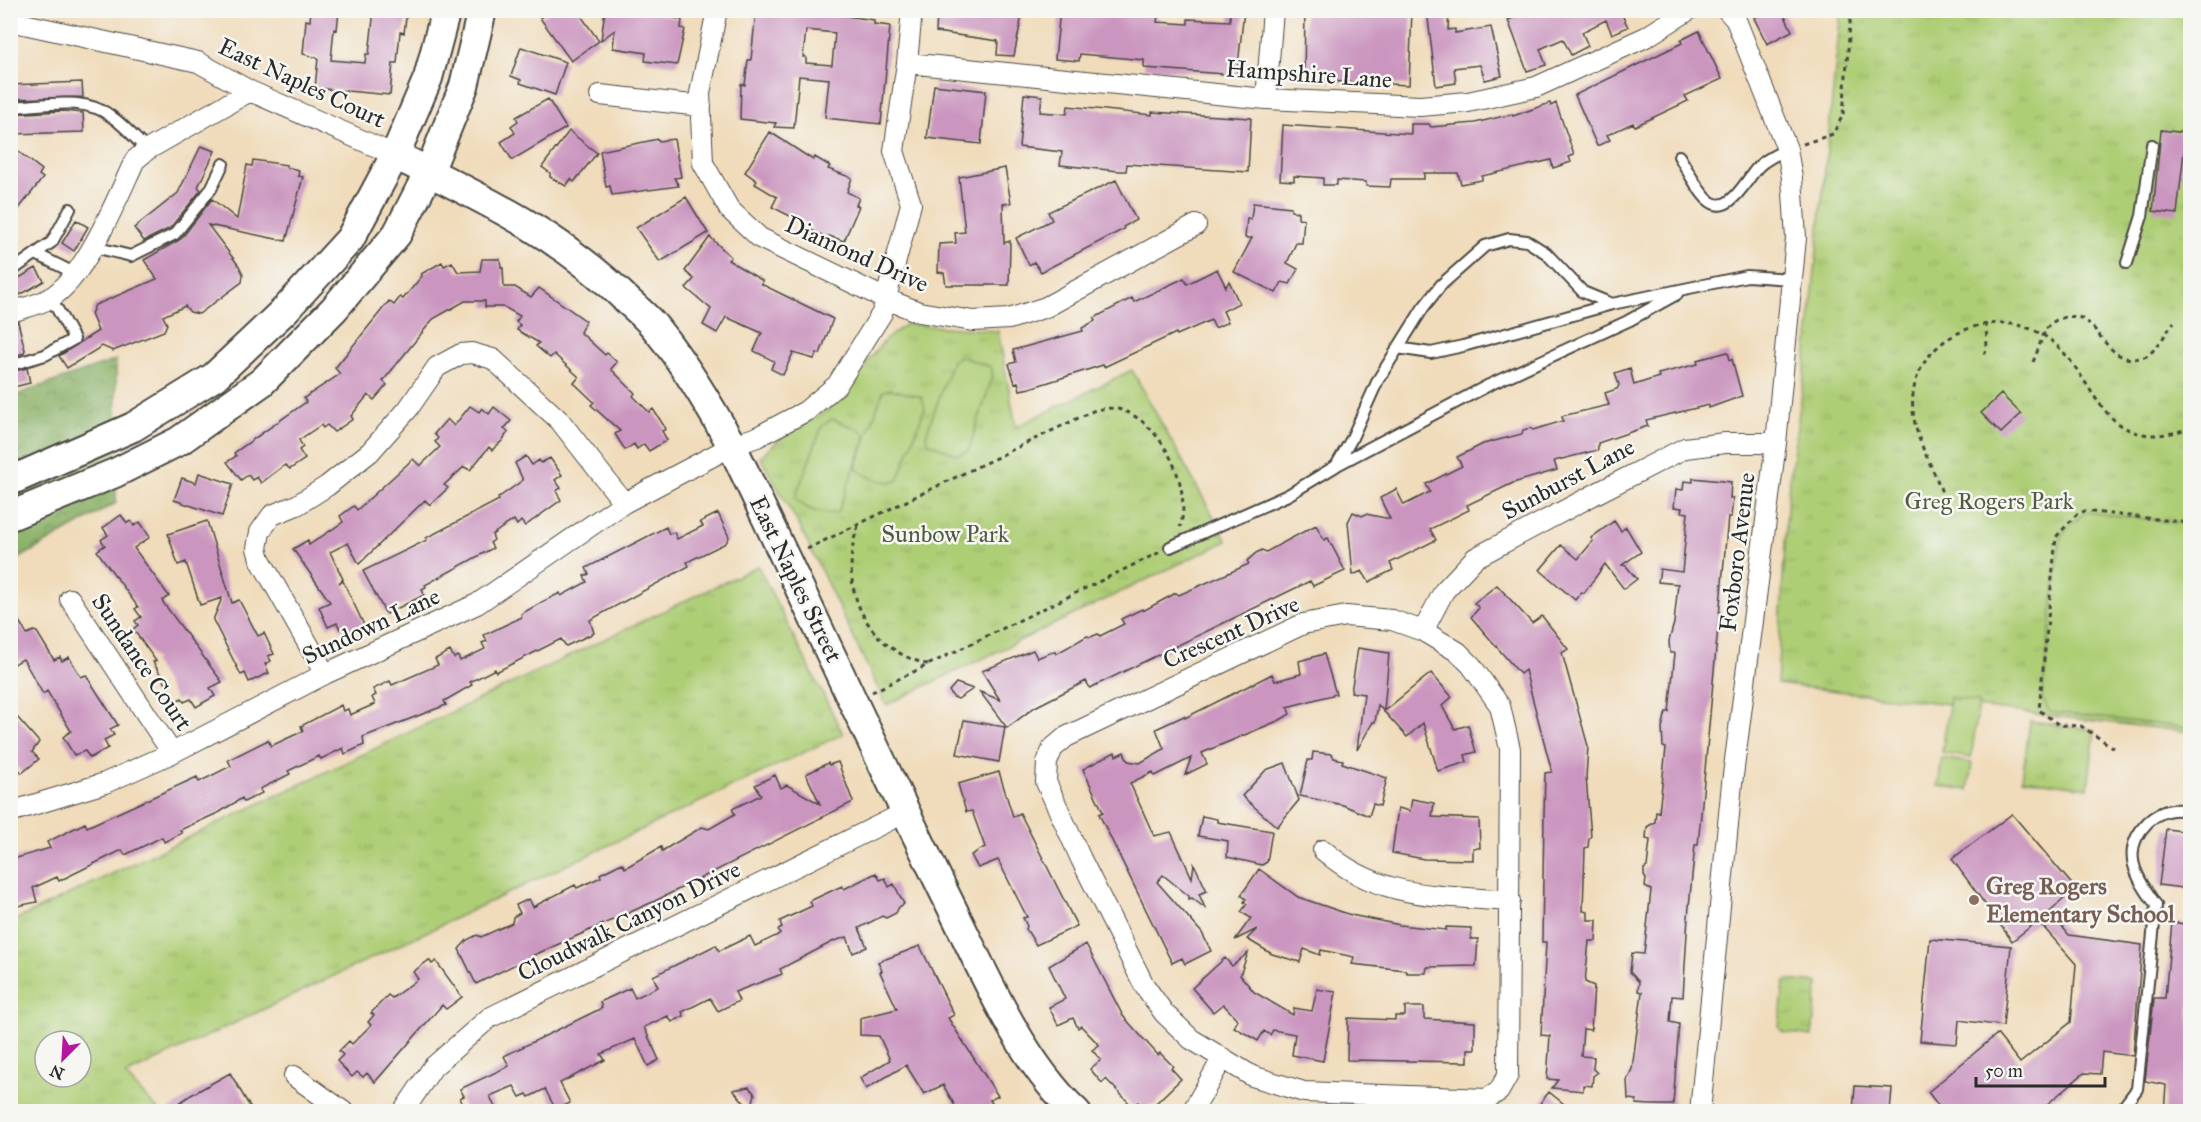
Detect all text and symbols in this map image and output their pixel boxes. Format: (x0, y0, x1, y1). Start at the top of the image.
street label: East Naples Court (214, 31, 391, 135)
street label: Hampshire Lane (1225, 53, 1393, 95)
street label: Diamond Drive (781, 209, 933, 299)
street label: Sunburst Lane (1496, 431, 1640, 527)
street label: Foxboro Avenue (1712, 471, 1762, 633)
park label: Greg Rogers Park (1904, 486, 2074, 516)
street label: East Naples Street (743, 491, 849, 668)
park label: Sunbow Park (881, 519, 1010, 549)
street label: Sundown Lane (297, 581, 445, 671)
street label: Sundance Court (85, 588, 199, 737)
street label: Crescent Drive (1158, 589, 1304, 675)
street label: Cloudwalk Canyon Drive (513, 854, 745, 988)
place label: Greg Rogers Elementary School (1986, 871, 2175, 929)
marker: Greg Rogers Elementary School (1967, 893, 1981, 907)
north arrow (33, 1029, 93, 1089)
scale bar (1976, 1050, 2105, 1088)
text: 50 m (1985, 1060, 2023, 1082)
text: N (47, 1061, 67, 1084)

